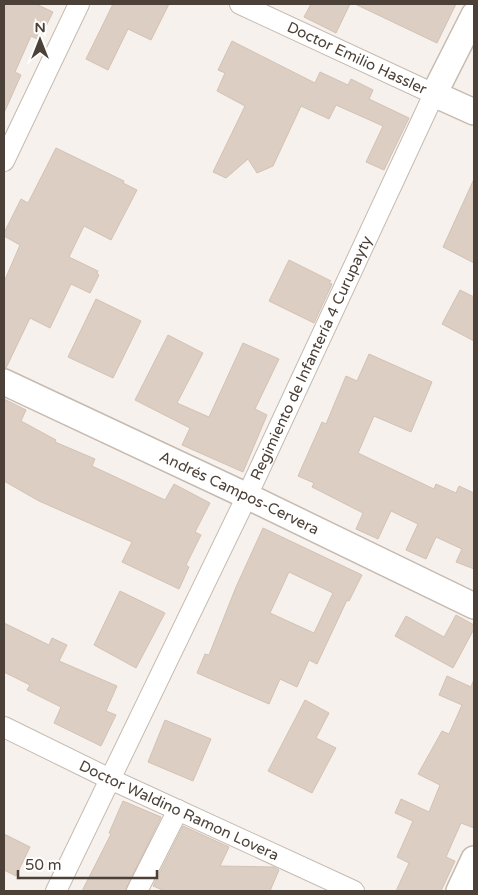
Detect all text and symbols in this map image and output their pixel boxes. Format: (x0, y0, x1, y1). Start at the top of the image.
north arrow (15, 15, 65, 65)
street label: Doctor Emilio Hassler (284, 18, 430, 98)
text: N (34, 19, 46, 36)
street label: Regimiento de Infantería 4 Curupayty (247, 233, 376, 483)
street label: Andrés Campos-Cervera (157, 447, 322, 538)
street label: Doctor Waldino Ramon Lovera (76, 756, 282, 864)
scale bar (18, 848, 156, 880)
text: 50 m (25, 856, 62, 874)

